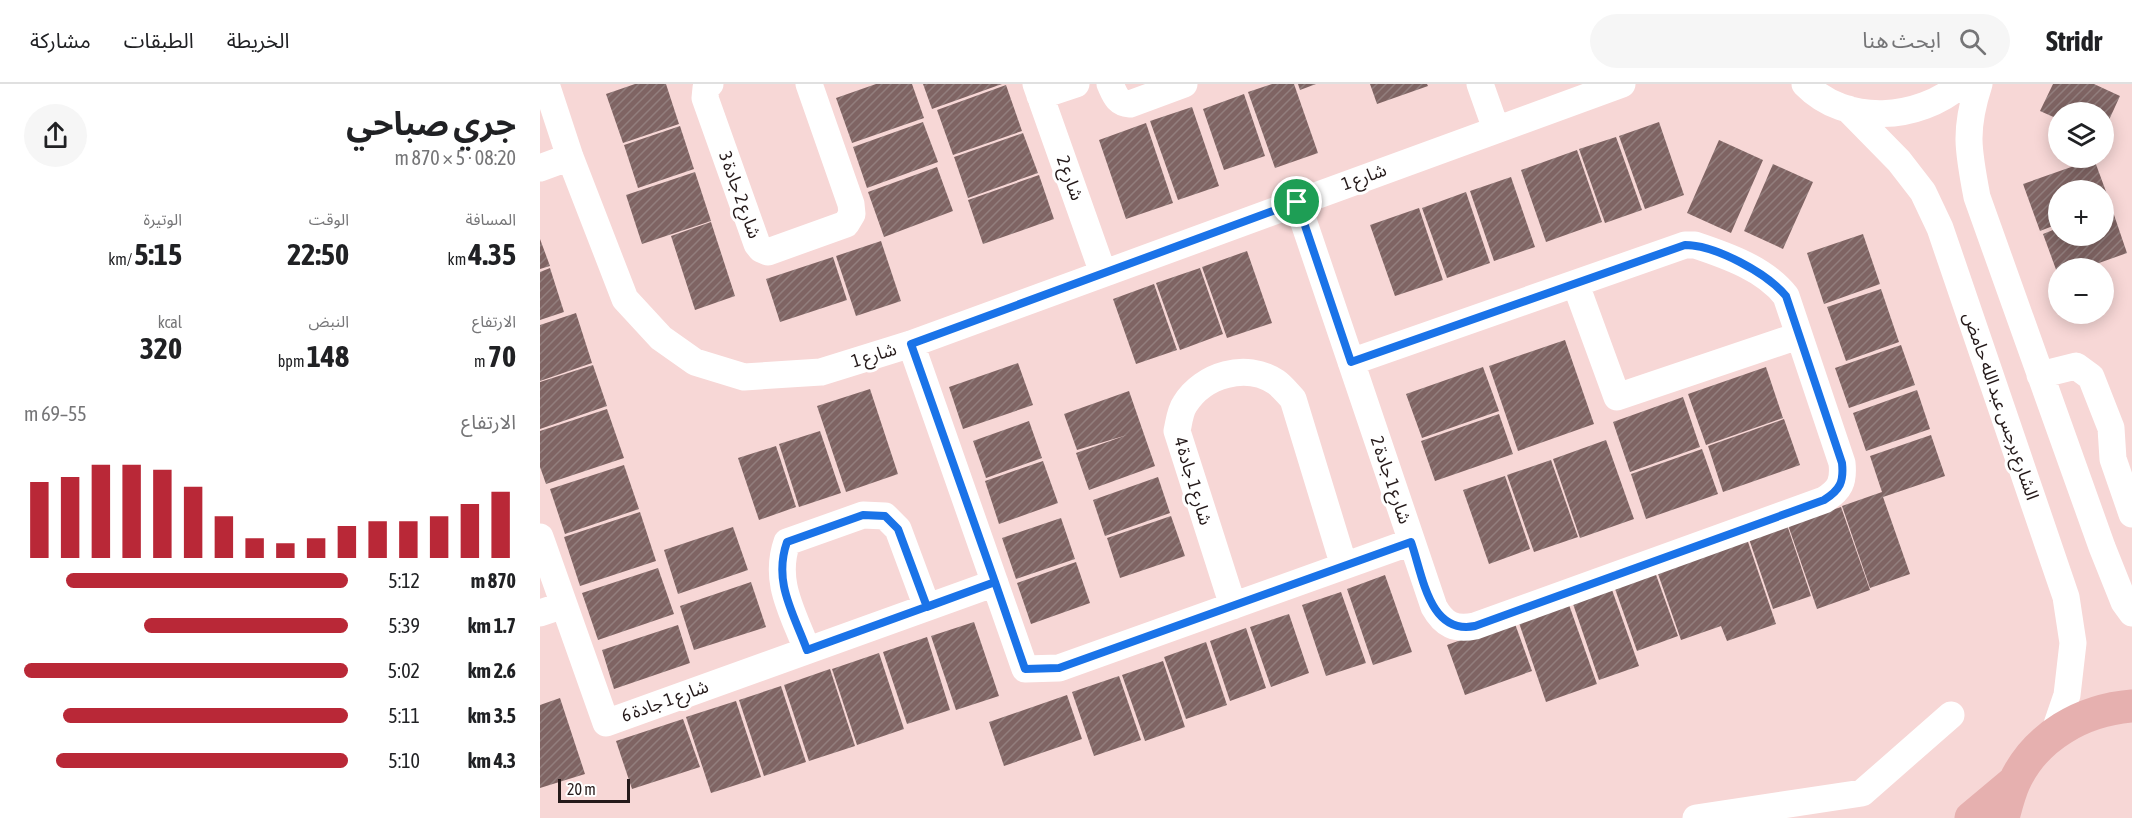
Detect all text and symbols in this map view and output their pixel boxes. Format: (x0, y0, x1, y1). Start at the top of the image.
search box (1590, 14, 2010, 68)
icon: search (1956, 25, 1989, 58)
text: Stridr (2046, 25, 2102, 57)
text: ابحث هنا (1862, 27, 1941, 53)
text: مشاركة (30, 28, 91, 52)
text: الطبقات (124, 28, 194, 52)
text: الخريطة (227, 28, 290, 52)
map controls (2048, 102, 2114, 324)
button: layers (2048, 102, 2114, 168)
button: share (24, 104, 87, 167)
text: جري صباحي (346, 104, 516, 142)
text: 08:20 · 5 × 870 m (394, 146, 516, 169)
street label: شارع 2 جادة 3 (711, 148, 766, 243)
street label: شارع 2 (1049, 153, 1088, 204)
street label: شارع 1 (1339, 159, 1390, 198)
pin (1271, 176, 1322, 227)
button: + (2048, 180, 2114, 246)
icon: arrive (1280, 185, 1313, 218)
text: الوتيرة (144, 210, 182, 228)
text: الوقت (309, 210, 349, 228)
text: المسافة (466, 210, 516, 228)
text: 5:15 (134, 237, 182, 271)
text: 22:50 (287, 237, 349, 271)
text: 4.35 (468, 237, 516, 271)
text: /km (108, 250, 134, 268)
text: km (448, 250, 468, 268)
button: − (2048, 258, 2114, 324)
street label: الشارع برجس عبد الله حامض (1956, 309, 2044, 504)
text: النبض (308, 312, 349, 330)
text: الارتفاع (472, 312, 516, 330)
text: kcal (158, 313, 182, 331)
text: 320 (140, 331, 182, 365)
street label: شارع 1 (849, 338, 900, 375)
text: 148 (307, 339, 349, 373)
text: 70 (488, 339, 516, 373)
text: bpm (278, 352, 307, 370)
text: m (474, 352, 488, 370)
text: 55–69 m (24, 402, 87, 425)
text: الارتفاع (461, 410, 516, 433)
street label: شارع 1 جادة 2 (1363, 433, 1416, 528)
street label: شارع 1 جادة 4 (1166, 434, 1217, 529)
text: 5:12 (388, 569, 420, 592)
text: 870 m (471, 569, 516, 592)
text: 5:39 (388, 614, 420, 637)
text: 1.7 km (468, 614, 516, 637)
text: 5:02 (388, 659, 420, 682)
text: 2.6 km (468, 659, 516, 682)
street label: شارع 1 جادة 6 (618, 675, 713, 730)
text: 5:11 (388, 704, 420, 727)
text: 3.5 km (468, 704, 516, 727)
text: 5:10 (388, 749, 420, 772)
text: 4.3 km (468, 749, 516, 772)
scale bar (558, 776, 630, 804)
text: 20 m (567, 780, 596, 798)

